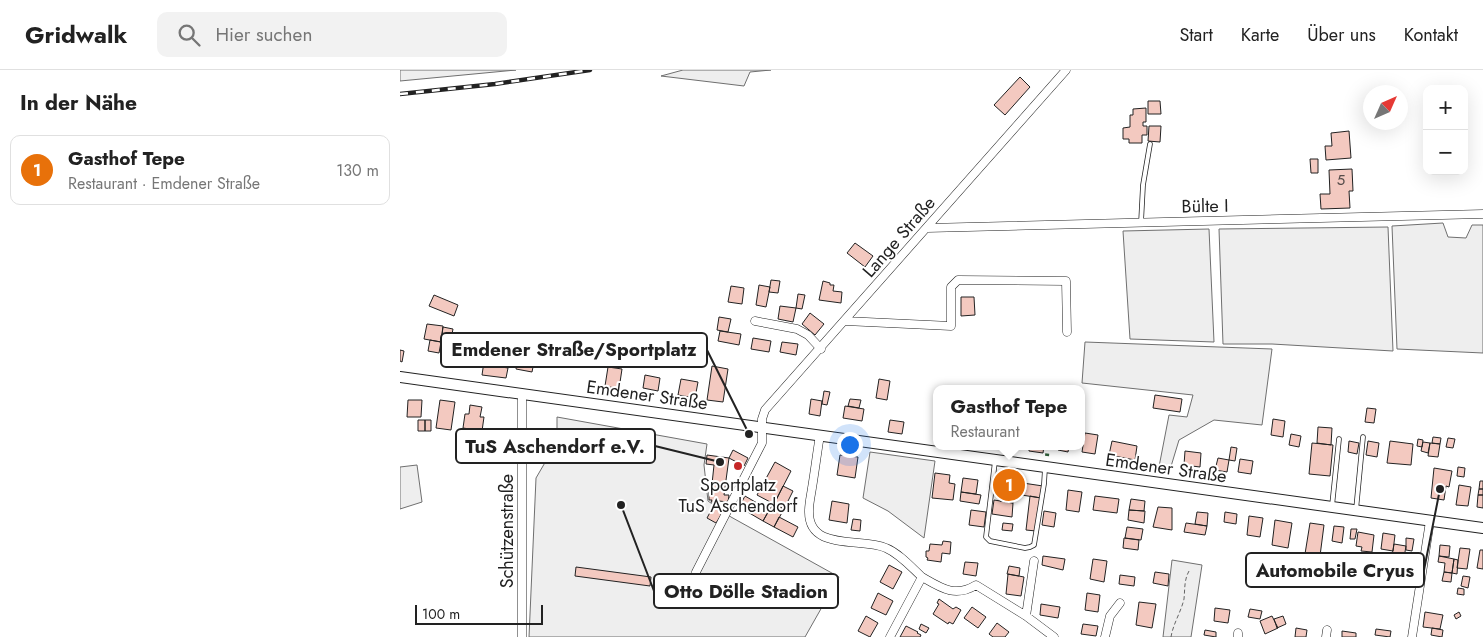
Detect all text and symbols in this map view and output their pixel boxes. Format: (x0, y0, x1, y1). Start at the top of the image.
search box (157, 12, 507, 57)
text: Gridwalk (25, 17, 127, 52)
icon: search (175, 21, 203, 49)
text: Hier suchen (215, 21, 312, 48)
text: Start (1179, 22, 1213, 48)
text: Karte (1241, 22, 1279, 48)
text: Über uns (1307, 22, 1376, 48)
text: Kontakt (1404, 22, 1458, 48)
north arrow (1363, 85, 1408, 130)
map controls (1423, 85, 1468, 175)
button: + (1423, 85, 1468, 130)
text: In der Nähe (20, 88, 137, 118)
button: − (1423, 130, 1468, 175)
text: Gasthof Tepe (68, 145, 185, 172)
text: 1 (33, 159, 41, 182)
text: 130 m (336, 159, 379, 182)
house number: 5 (1337, 169, 1345, 191)
text: Restaurant · Emdener Straße (68, 172, 260, 195)
street label: Lange Straße (857, 191, 941, 283)
street label: Bülte I (1181, 193, 1229, 219)
callout: Emdener Straße/Sportplatz (441, 333, 707, 367)
text: Emdener Straße/Sportplatz (451, 336, 697, 363)
street label: Emdener Straße (585, 374, 709, 416)
popup (933, 385, 1085, 450)
text: Gasthof Tepe (951, 393, 1067, 420)
text: Restaurant (951, 420, 1020, 443)
callout: TuS Aschendorf e.V. (456, 429, 655, 463)
your location (837, 432, 863, 458)
text: TuS Aschendorf e.V. (465, 433, 645, 460)
street label: Emdener Straße (1104, 447, 1228, 489)
marker: Sportplatz TuS Aschendorf (732, 460, 744, 472)
pin: 1 (993, 466, 1025, 504)
place label: Sportplatz TuS Aschendorf (679, 472, 798, 519)
street label: Schützenstraße (494, 474, 520, 588)
callout: Automobile Cryus (1246, 553, 1424, 587)
text: Automobile Cryus (1255, 557, 1415, 584)
callout: Otto Dölle Stadion (654, 574, 838, 608)
text: Otto Dölle Stadion (664, 578, 828, 605)
scale bar (415, 602, 542, 625)
text: 100 m (422, 604, 460, 624)

